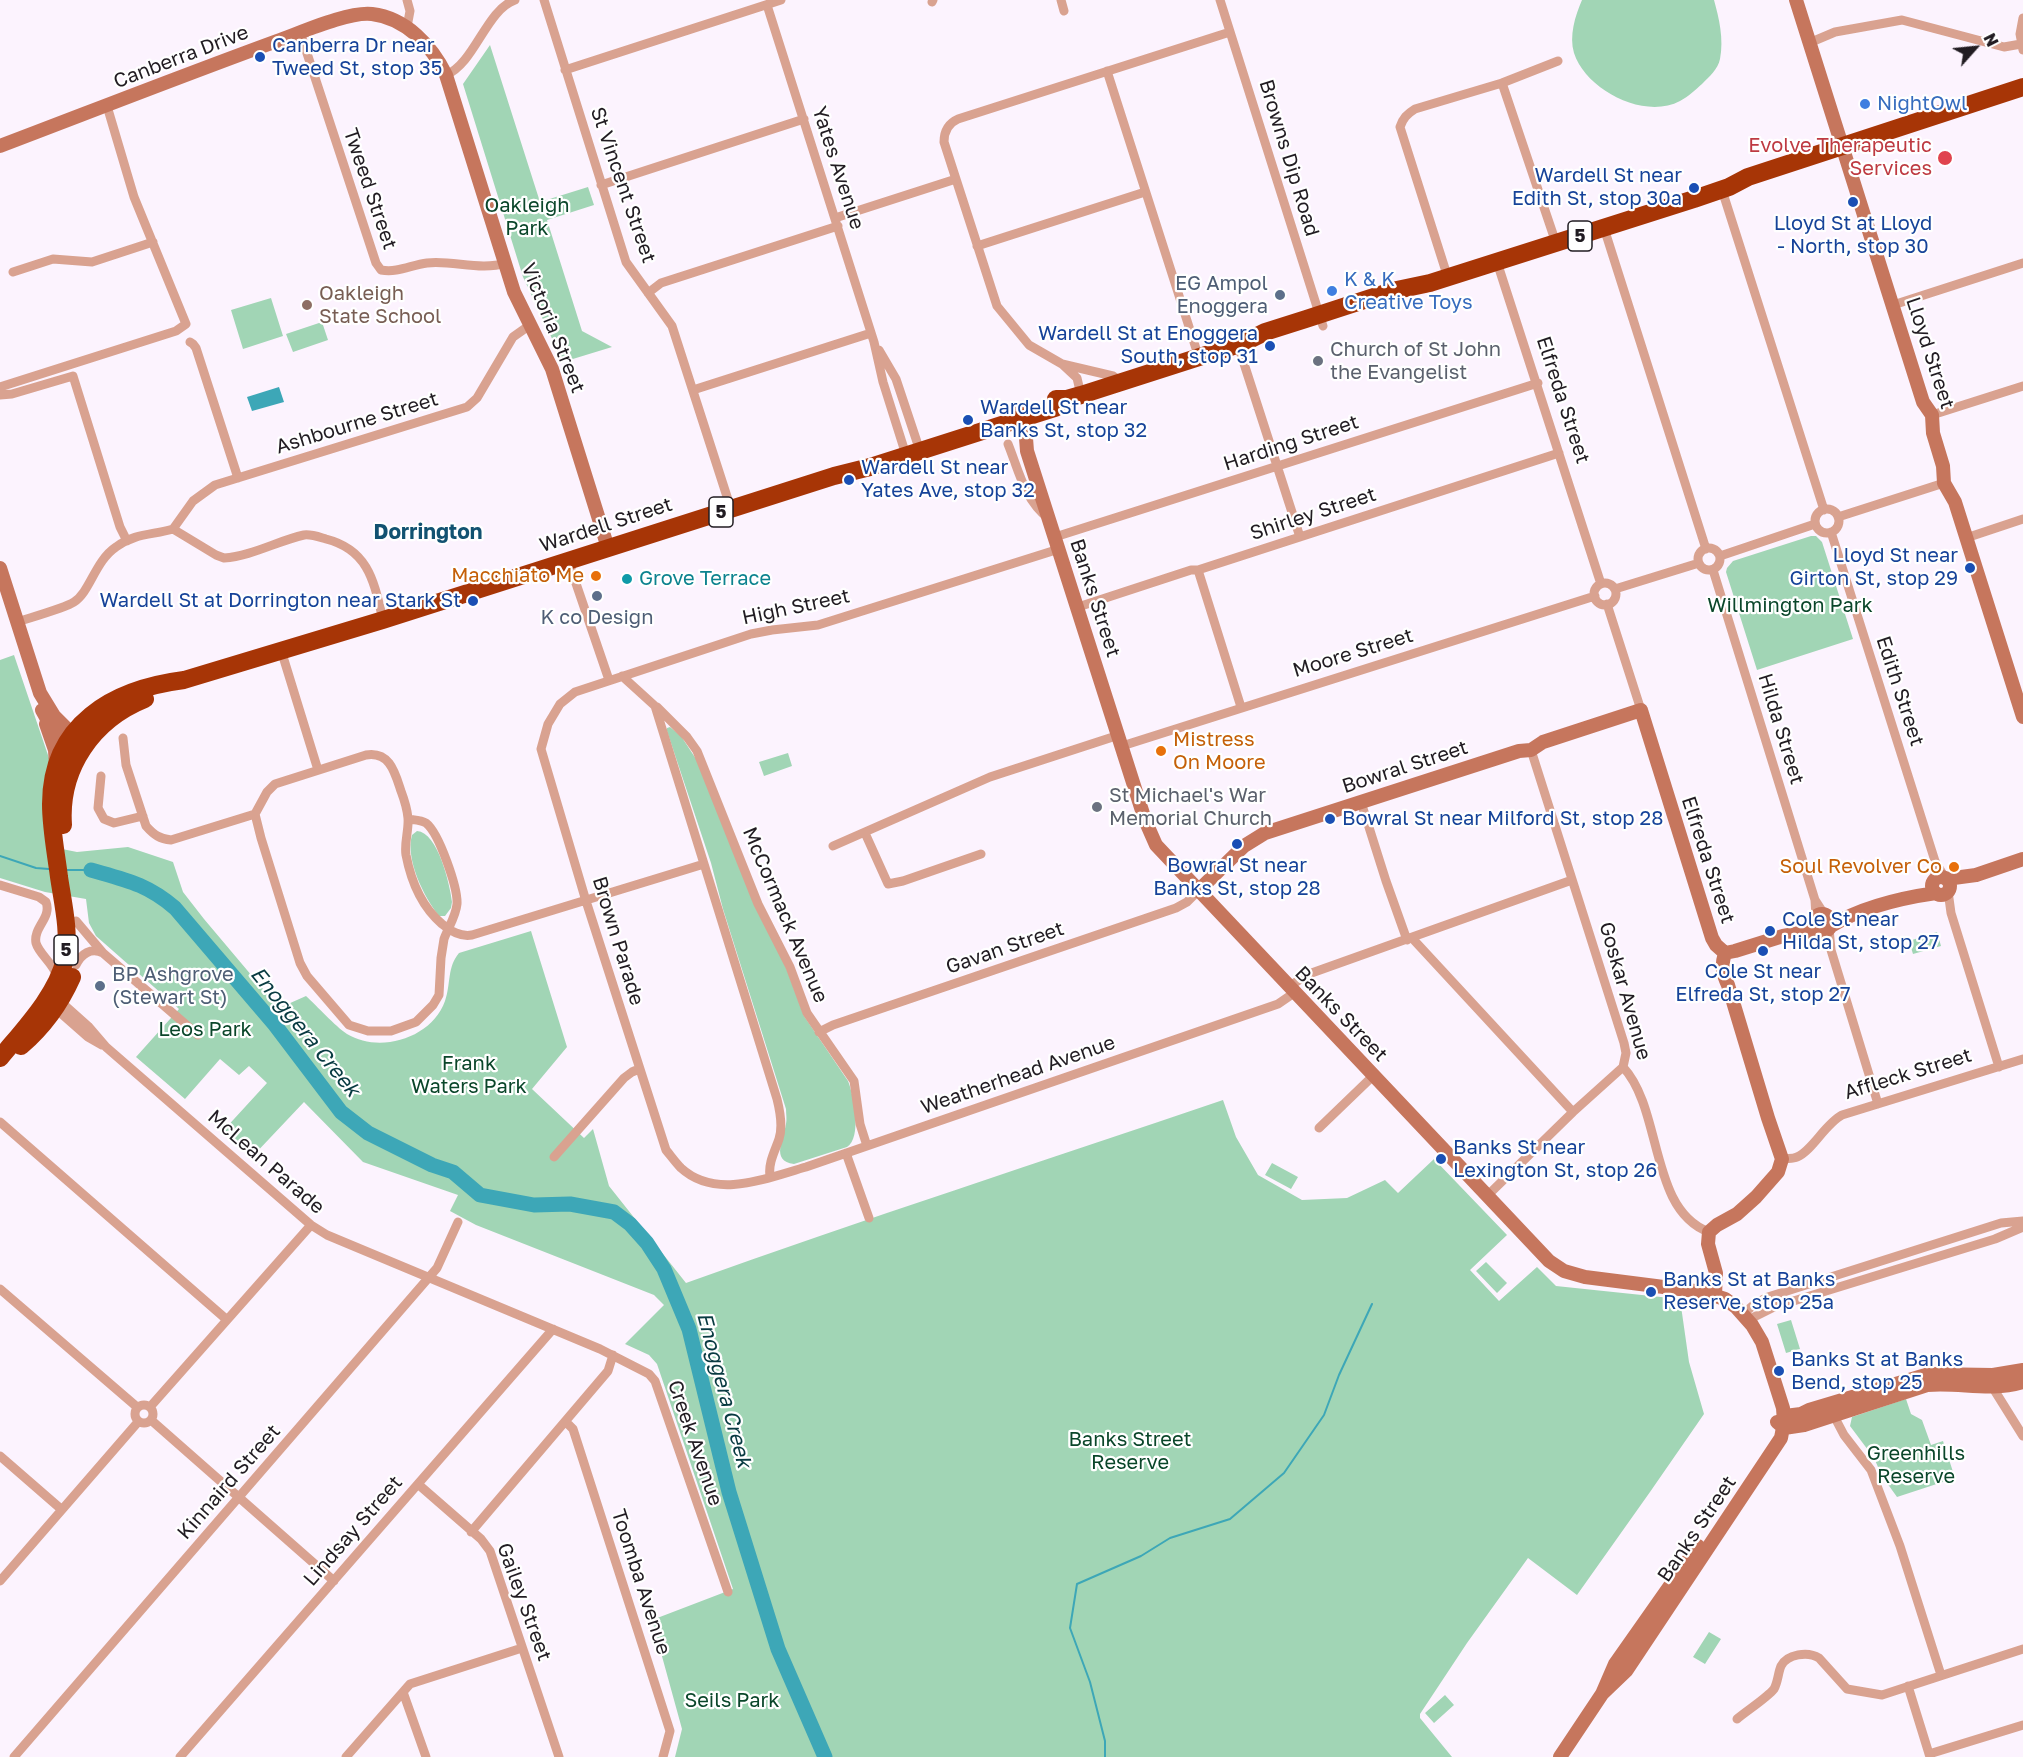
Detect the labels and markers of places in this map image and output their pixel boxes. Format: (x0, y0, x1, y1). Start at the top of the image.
place label: Canberra Dr near Tweed St, stop 35 (272, 34, 442, 81)
marker: Canberra Dr near Tweed St, stop 35 (253, 50, 267, 64)
place label: NightOwl (1877, 92, 1967, 116)
marker: NightOwl (1858, 97, 1872, 111)
place label: Evolve Therapeutic Services (1748, 134, 1932, 181)
marker: Evolve Therapeutic Services (1936, 149, 1954, 167)
place label: Wardell St near Edith St, stop 30a (1512, 164, 1682, 211)
marker: Wardell St near Edith St, stop 30a (1687, 181, 1701, 195)
marker: Lloyd St at Lloyd - North, stop 30 (1846, 195, 1860, 209)
place label: Lloyd St at Lloyd - North, stop 30 (1774, 212, 1932, 259)
place label: K & K Creative Toys (1344, 268, 1473, 315)
place label: EG Ampol Enoggera (1175, 272, 1268, 319)
place label: Oakleigh State School (319, 282, 441, 329)
marker: K & K Creative Toys (1325, 284, 1339, 298)
marker: EG Ampol Enoggera (1273, 288, 1287, 302)
marker: Oakleigh State School (300, 298, 314, 312)
place label: Wardell St at Enoggera South, stop 31 (1038, 322, 1258, 369)
place label: Church of St John the Evangelist (1330, 338, 1501, 385)
marker: Wardell St at Enoggera South, stop 31 (1263, 339, 1277, 353)
marker: Church of St John the Evangelist (1311, 354, 1325, 368)
place label: Wardell St near Banks St, stop 32 (980, 396, 1147, 443)
marker: Wardell St near Banks St, stop 32 (961, 413, 975, 427)
place label: Wardell St near Yates Ave, stop 32 (861, 456, 1035, 503)
marker: Wardell St near Yates Ave, stop 32 (842, 473, 856, 487)
place label: Lloyd St near Girton St, stop 29 (1789, 544, 1958, 591)
marker: Lloyd St near Girton St, stop 29 (1963, 561, 1977, 575)
place label: Macchiato Me (451, 564, 584, 588)
place label: Grove Terrace (639, 567, 771, 591)
marker: Macchiato Me (589, 569, 603, 583)
marker: Grove Terrace (620, 572, 634, 586)
place label: Wardell St at Dorrington near Stark St (99, 589, 461, 613)
marker: K co Design (590, 589, 604, 603)
marker: Wardell St at Dorrington near Stark St (466, 594, 480, 608)
place label: K co Design (541, 606, 653, 630)
place label: Mistress On Moore (1173, 728, 1265, 775)
marker: Mistress On Moore (1154, 744, 1168, 758)
place label: St Michael's War Memorial Church (1109, 784, 1272, 831)
marker: St Michael's War Memorial Church (1090, 800, 1104, 814)
place label: Bowral St near Milford St, stop 28 (1342, 807, 1663, 831)
marker: Bowral St near Milford St, stop 28 (1323, 812, 1337, 826)
marker: Bowral St near Banks St, stop 28 (1230, 837, 1244, 851)
place label: Bowral St near Banks St, stop 28 (1153, 854, 1321, 901)
place label: Soul Revolver Co (1780, 855, 1942, 879)
marker: Soul Revolver Co (1947, 860, 1961, 874)
place label: Cole St near Hilda St, stop 27 (1782, 908, 1939, 955)
marker: Cole St near Hilda St, stop 27 (1763, 924, 1777, 938)
marker: Cole St near Elfreda St, stop 27 (1756, 944, 1770, 958)
place label: Cole St near Elfreda St, stop 27 (1675, 960, 1851, 1007)
place label: BP Ashgrove (Stewart St) (112, 963, 234, 1010)
marker: BP Ashgrove (Stewart St) (93, 979, 107, 993)
place label: Banks St near Lexington St, stop 26 (1453, 1136, 1657, 1183)
marker: Banks St near Lexington St, stop 26 (1434, 1152, 1448, 1166)
place label: Banks St at Banks Reserve, stop 25a (1663, 1268, 1835, 1315)
marker: Banks St at Banks Reserve, stop 25a (1644, 1285, 1658, 1299)
place label: Banks St at Banks Bend, stop 25 (1791, 1348, 1963, 1395)
marker: Banks St at Banks Bend, stop 25 (1772, 1364, 1786, 1378)

